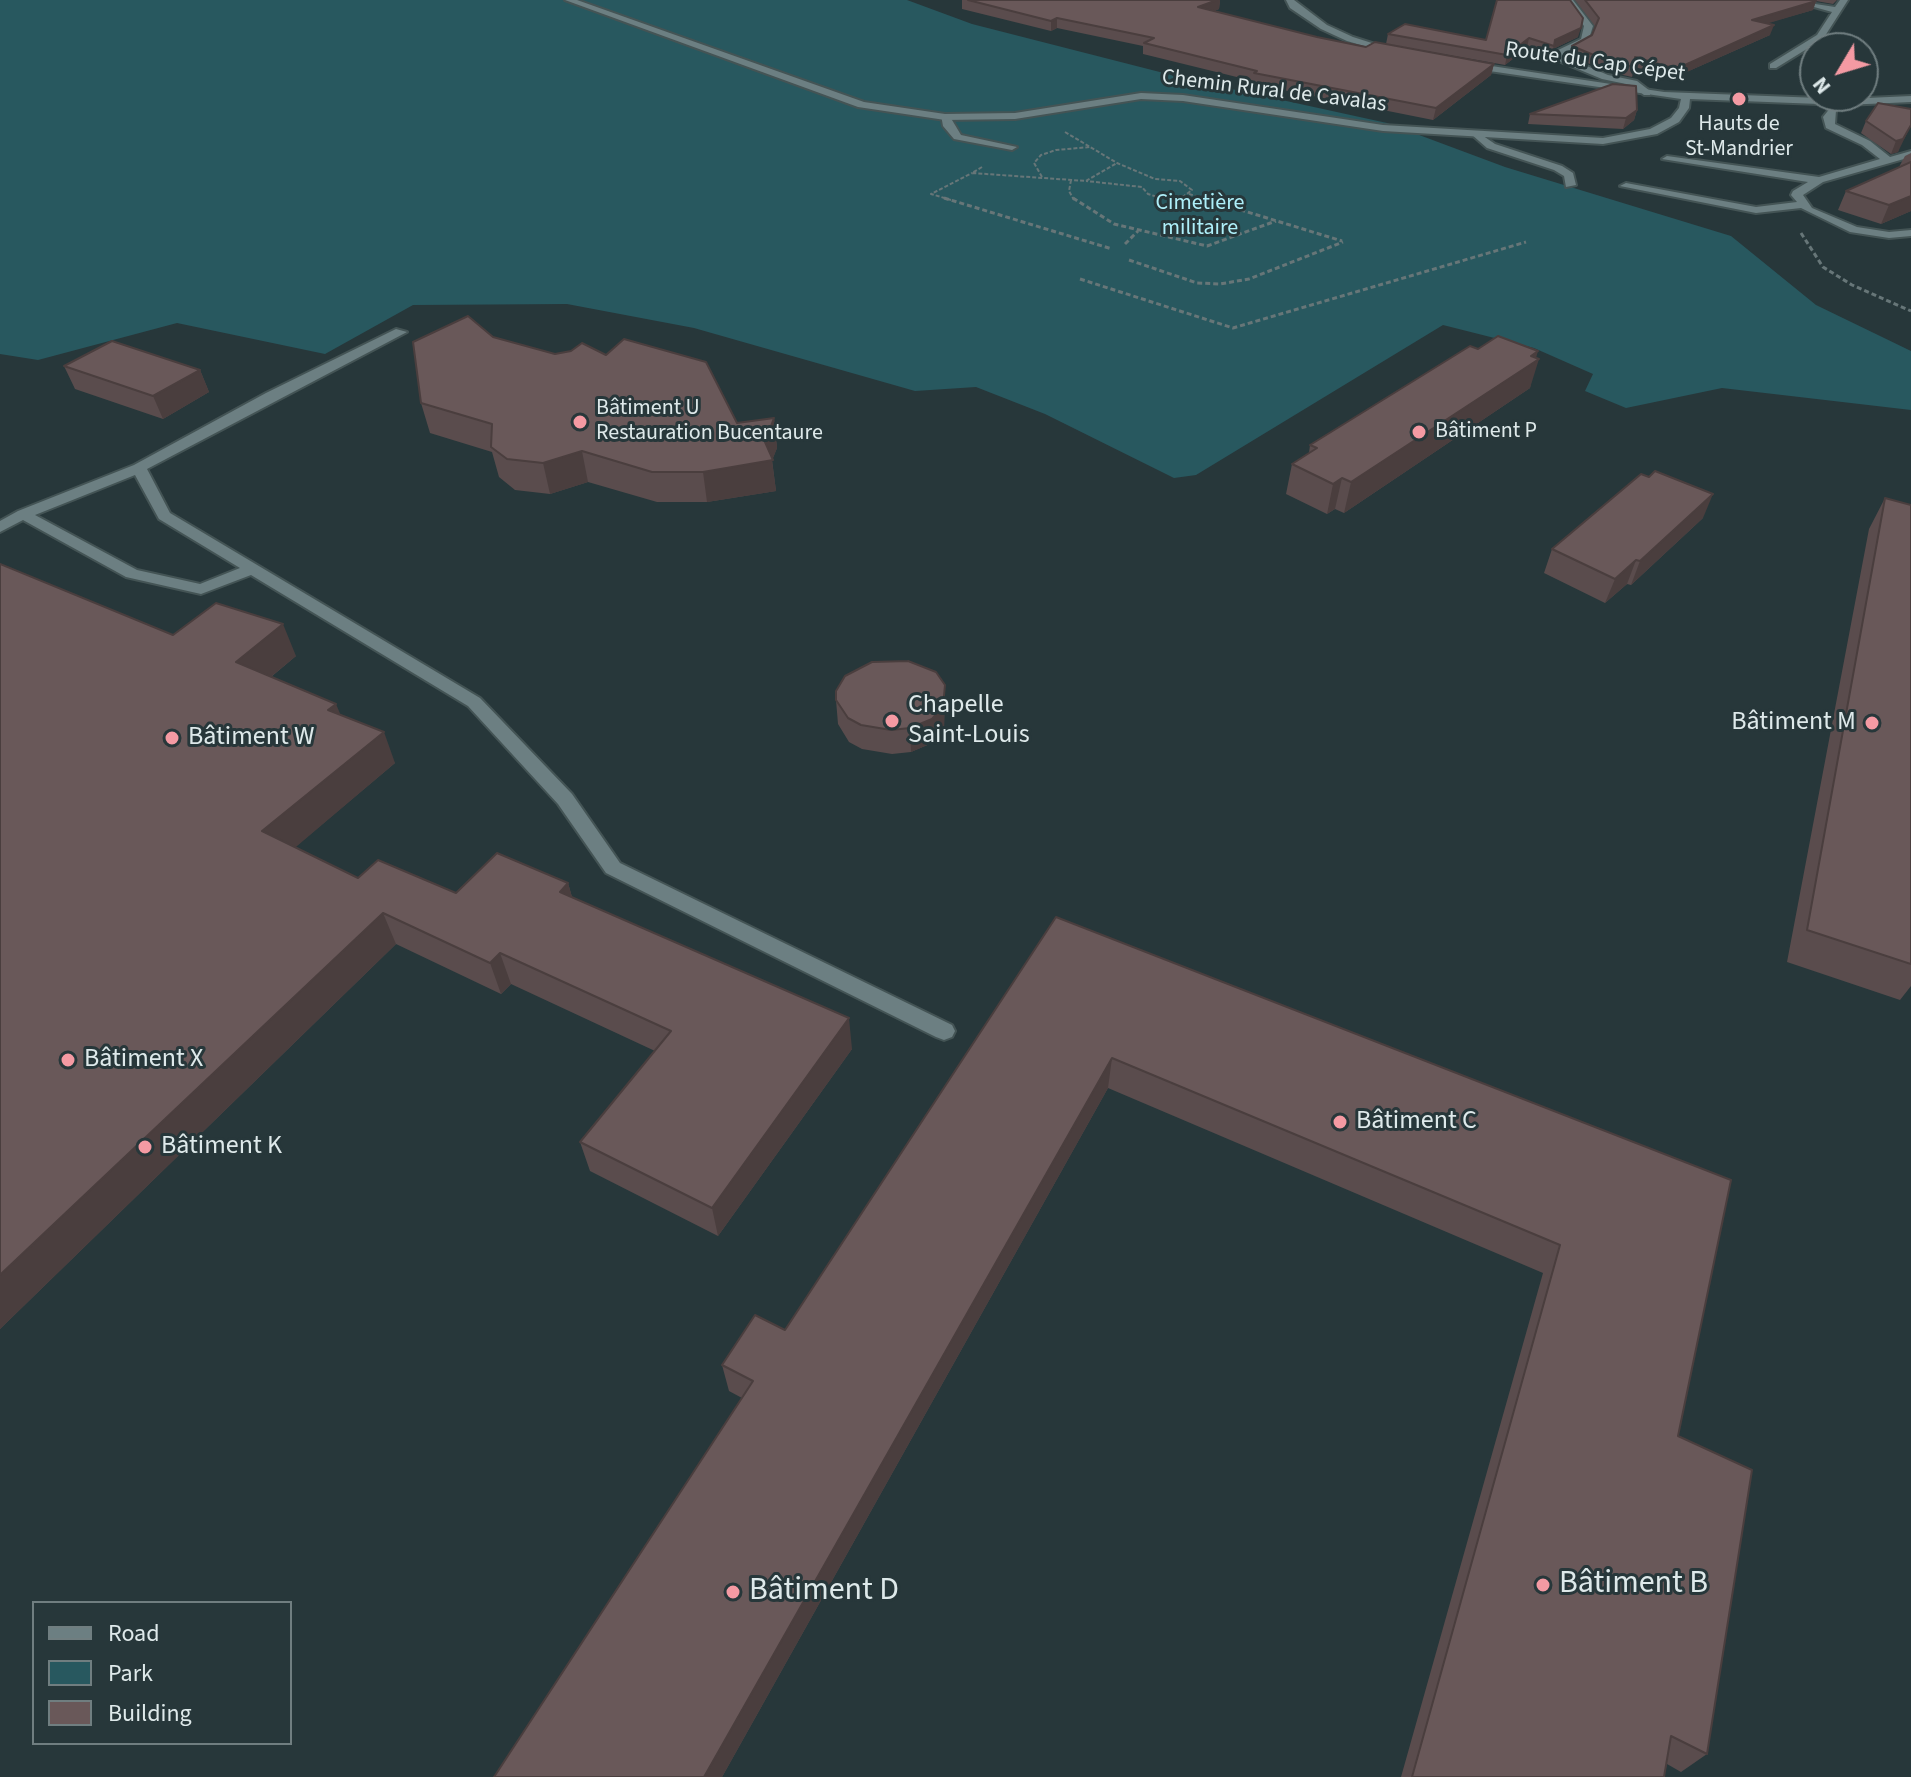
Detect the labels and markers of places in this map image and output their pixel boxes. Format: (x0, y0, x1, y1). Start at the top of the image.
marker: Hauts de St-Mandrier (1730, 90, 1748, 108)
place label: Hauts de St-Mandrier (1685, 112, 1793, 164)
place label: Bâtiment U Restauration Bucentaure (596, 396, 823, 448)
marker: Bâtiment U Restauration Bucentaure (571, 413, 589, 431)
place label: Bâtiment P (1435, 419, 1537, 445)
marker: Bâtiment P (1410, 423, 1428, 441)
place label: Chapelle Saint-Louis (908, 690, 1030, 752)
place label: Bâtiment M (1731, 707, 1856, 739)
marker: Chapelle Saint-Louis (883, 712, 901, 730)
marker: Bâtiment M (1863, 714, 1881, 732)
place label: Bâtiment W (188, 722, 314, 754)
marker: Bâtiment W (163, 729, 181, 747)
place label: Bâtiment X (84, 1044, 203, 1076)
marker: Bâtiment X (59, 1051, 77, 1069)
place label: Bâtiment C (1356, 1106, 1477, 1138)
marker: Bâtiment C (1331, 1113, 1349, 1131)
place label: Bâtiment K (161, 1131, 282, 1163)
marker: Bâtiment K (136, 1138, 154, 1156)
place label: Bâtiment B (1559, 1566, 1708, 1604)
place label: Bâtiment D (749, 1573, 899, 1611)
marker: Bâtiment B (1534, 1576, 1552, 1594)
marker: Bâtiment D (724, 1583, 742, 1601)

